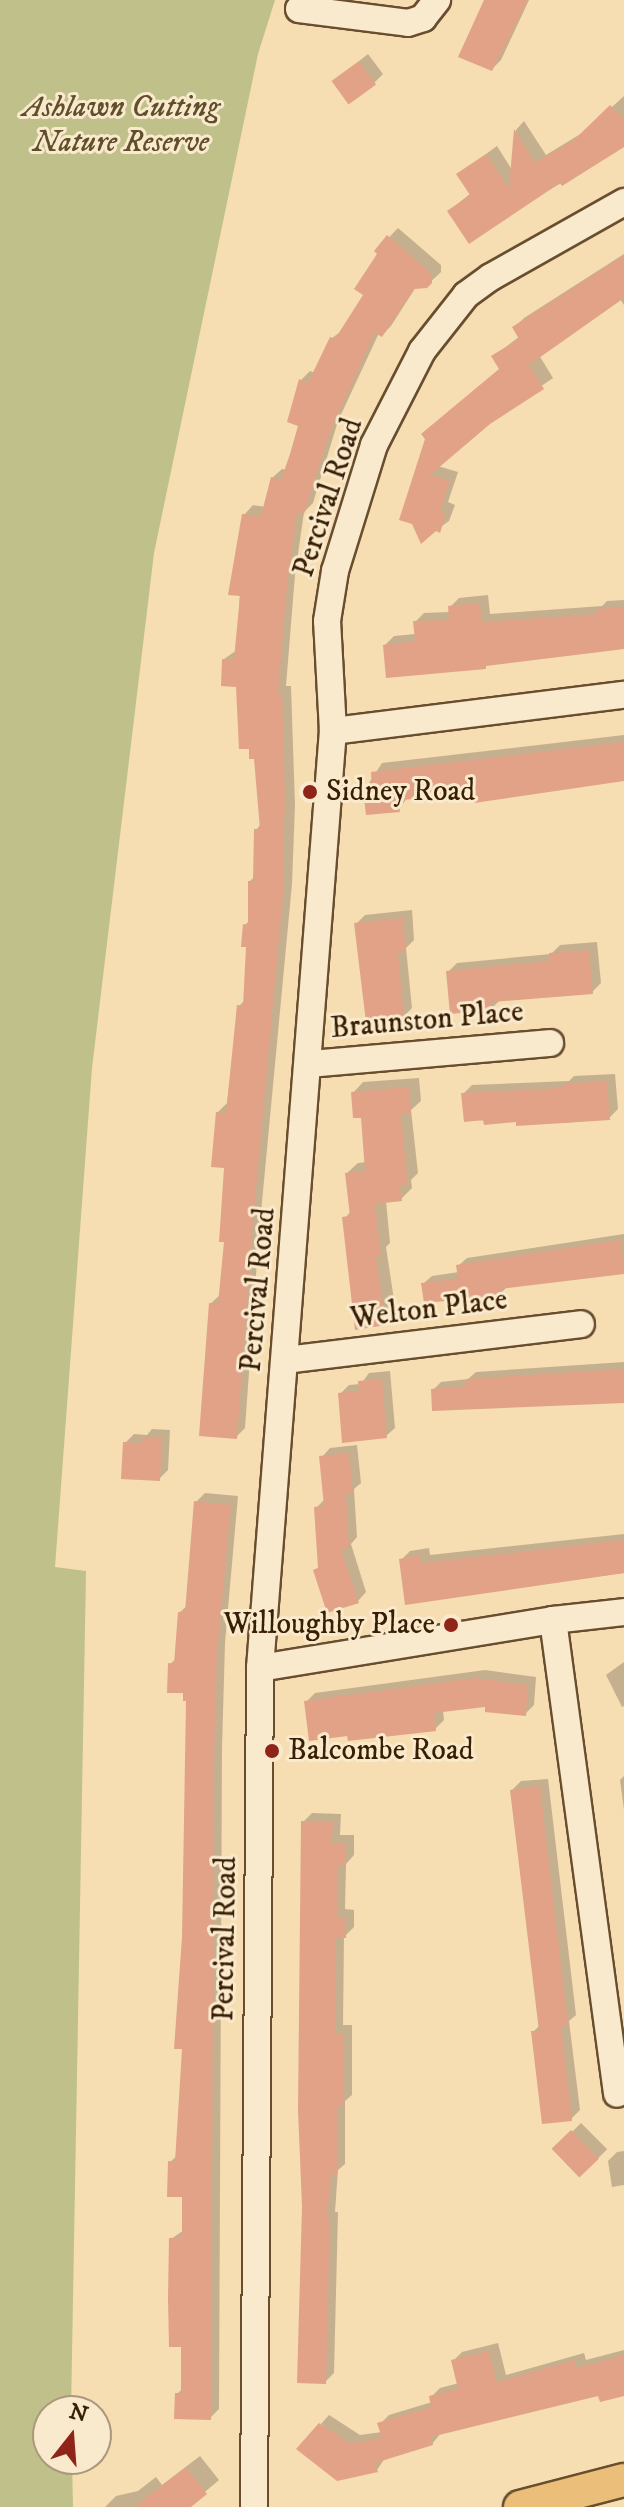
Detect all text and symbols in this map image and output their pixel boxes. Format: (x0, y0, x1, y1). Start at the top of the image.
park label: Ashlawn Cutting Nature Reserve (23, 90, 219, 160)
street label: Percival Road (286, 414, 372, 582)
place label: Sidney Road (326, 774, 475, 810)
marker: Sidney Road (301, 783, 319, 801)
street label: Braunston Place (329, 995, 525, 1047)
street label: Percival Road (234, 1206, 284, 1374)
street label: Welton Place (348, 1283, 510, 1337)
place label: Willoughby Place (223, 1607, 435, 1643)
marker: Willoughby Place (442, 1616, 460, 1634)
place label: Balcombe Road (288, 1733, 474, 1769)
marker: Balcombe Road (263, 1742, 281, 1760)
street label: Percival Road (207, 1856, 245, 2022)
north arrow (32, 2395, 112, 2475)
text: N (66, 2398, 91, 2429)

